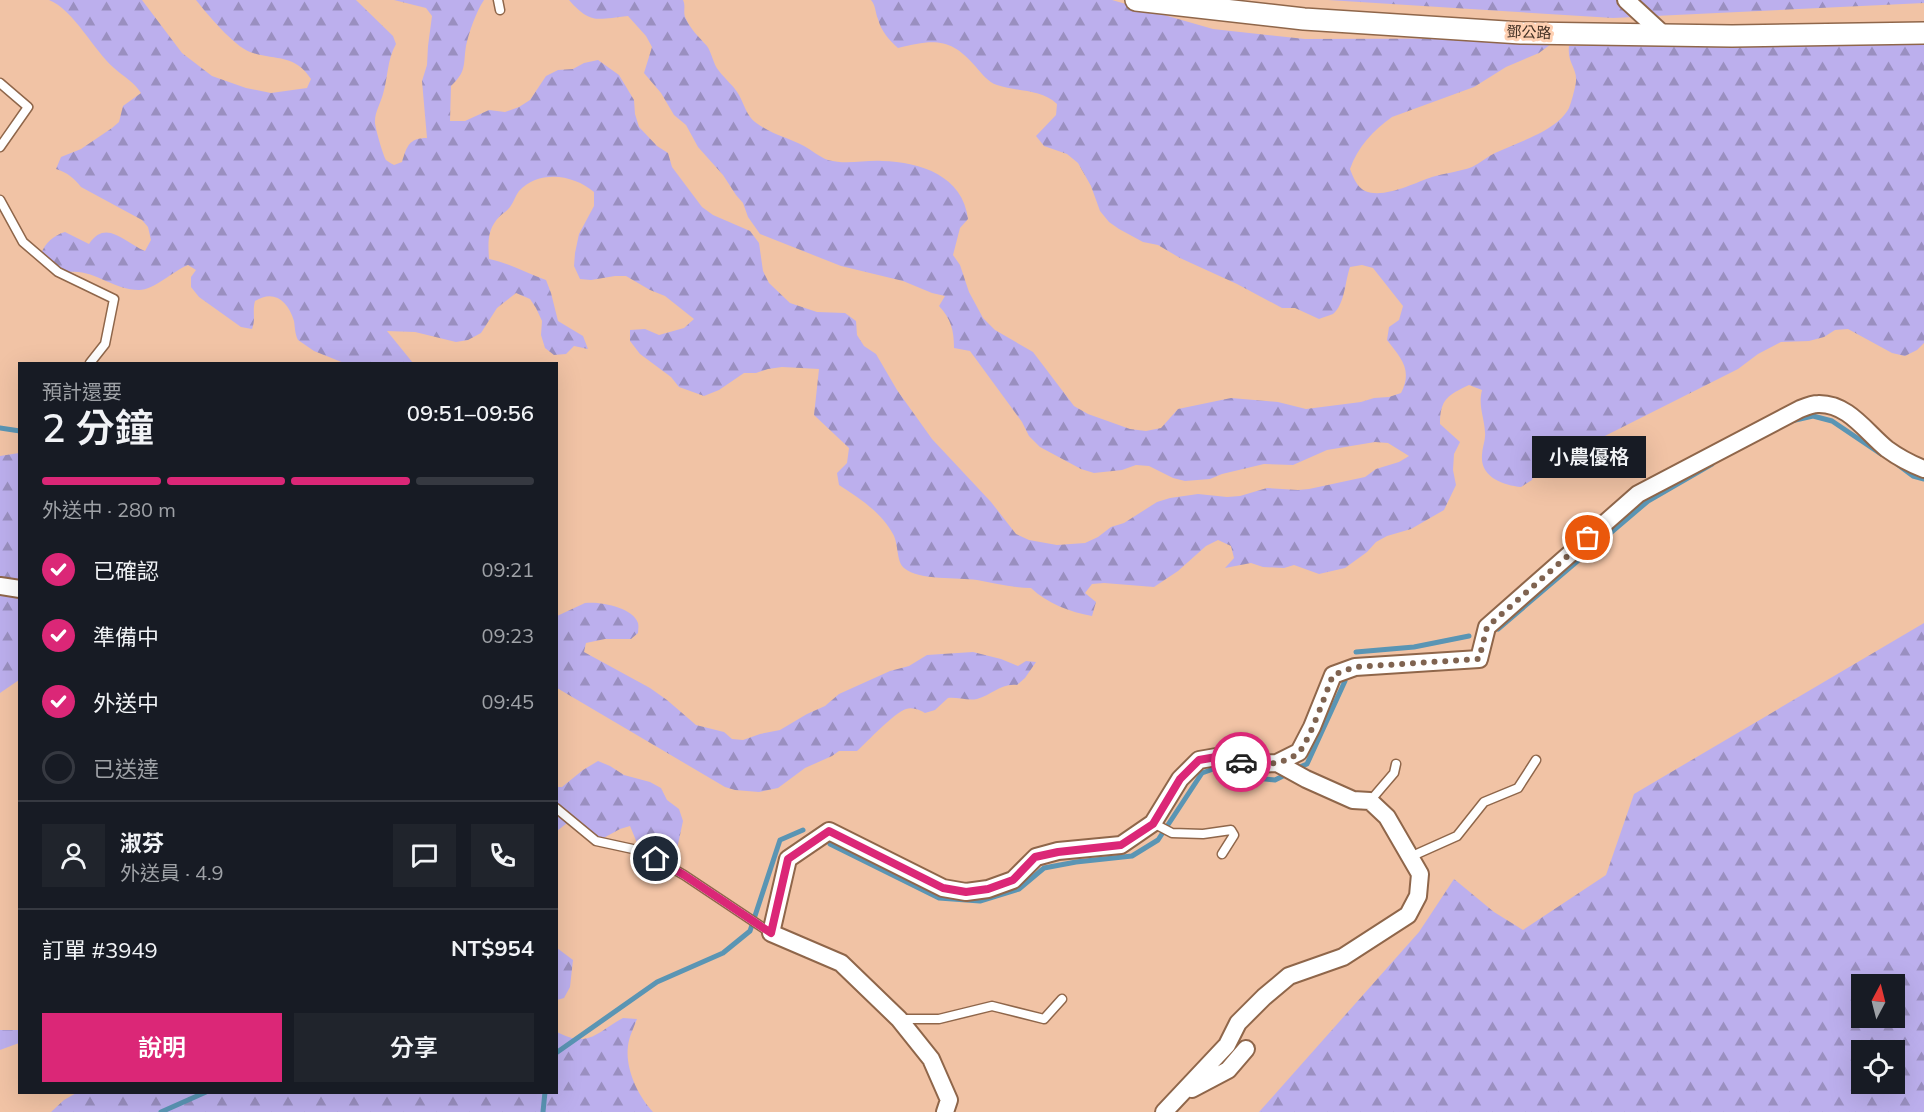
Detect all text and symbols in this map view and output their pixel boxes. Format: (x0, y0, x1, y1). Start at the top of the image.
street label: 鄧公路 (1506, 22, 1552, 42)
text: 預計還要 (42, 379, 122, 404)
text: 09:51–09:56 (407, 399, 534, 427)
text: 2 分鐘 (42, 403, 154, 452)
callout: 小農優格 (1531, 436, 1645, 478)
text: 小農優格 (1549, 444, 1629, 469)
text: 外送中 · 280 m (42, 497, 176, 522)
pin (1562, 512, 1613, 563)
icon: bag (1571, 521, 1604, 554)
icon: check (42, 553, 75, 586)
text: 已確認 (93, 557, 159, 585)
text: 09:21 (481, 557, 534, 582)
icon: check (42, 619, 75, 652)
text: 準備中 (93, 623, 159, 651)
text: 09:23 (481, 623, 534, 648)
icon: check (42, 685, 75, 718)
text: 外送中 (93, 689, 159, 717)
text: 09:45 (481, 689, 534, 714)
courier (1211, 732, 1271, 792)
icon: car (1225, 746, 1258, 779)
text: 已送達 (93, 755, 159, 783)
button: person (42, 824, 105, 887)
button: chat (393, 824, 456, 887)
button: phone (471, 824, 534, 887)
text: 淑芬 (120, 829, 164, 857)
pin (630, 833, 681, 884)
icon: home (639, 842, 672, 875)
text: 外送員 · 4.9 (120, 860, 224, 885)
text: NT$954 (451, 934, 534, 962)
text: 訂單 #3949 (42, 936, 158, 964)
north arrow (1851, 974, 1905, 1028)
map controls (1851, 974, 1905, 1094)
button: 說明 (42, 1013, 282, 1082)
button: 分享 (294, 1013, 534, 1082)
button: locate (1851, 1040, 1905, 1094)

